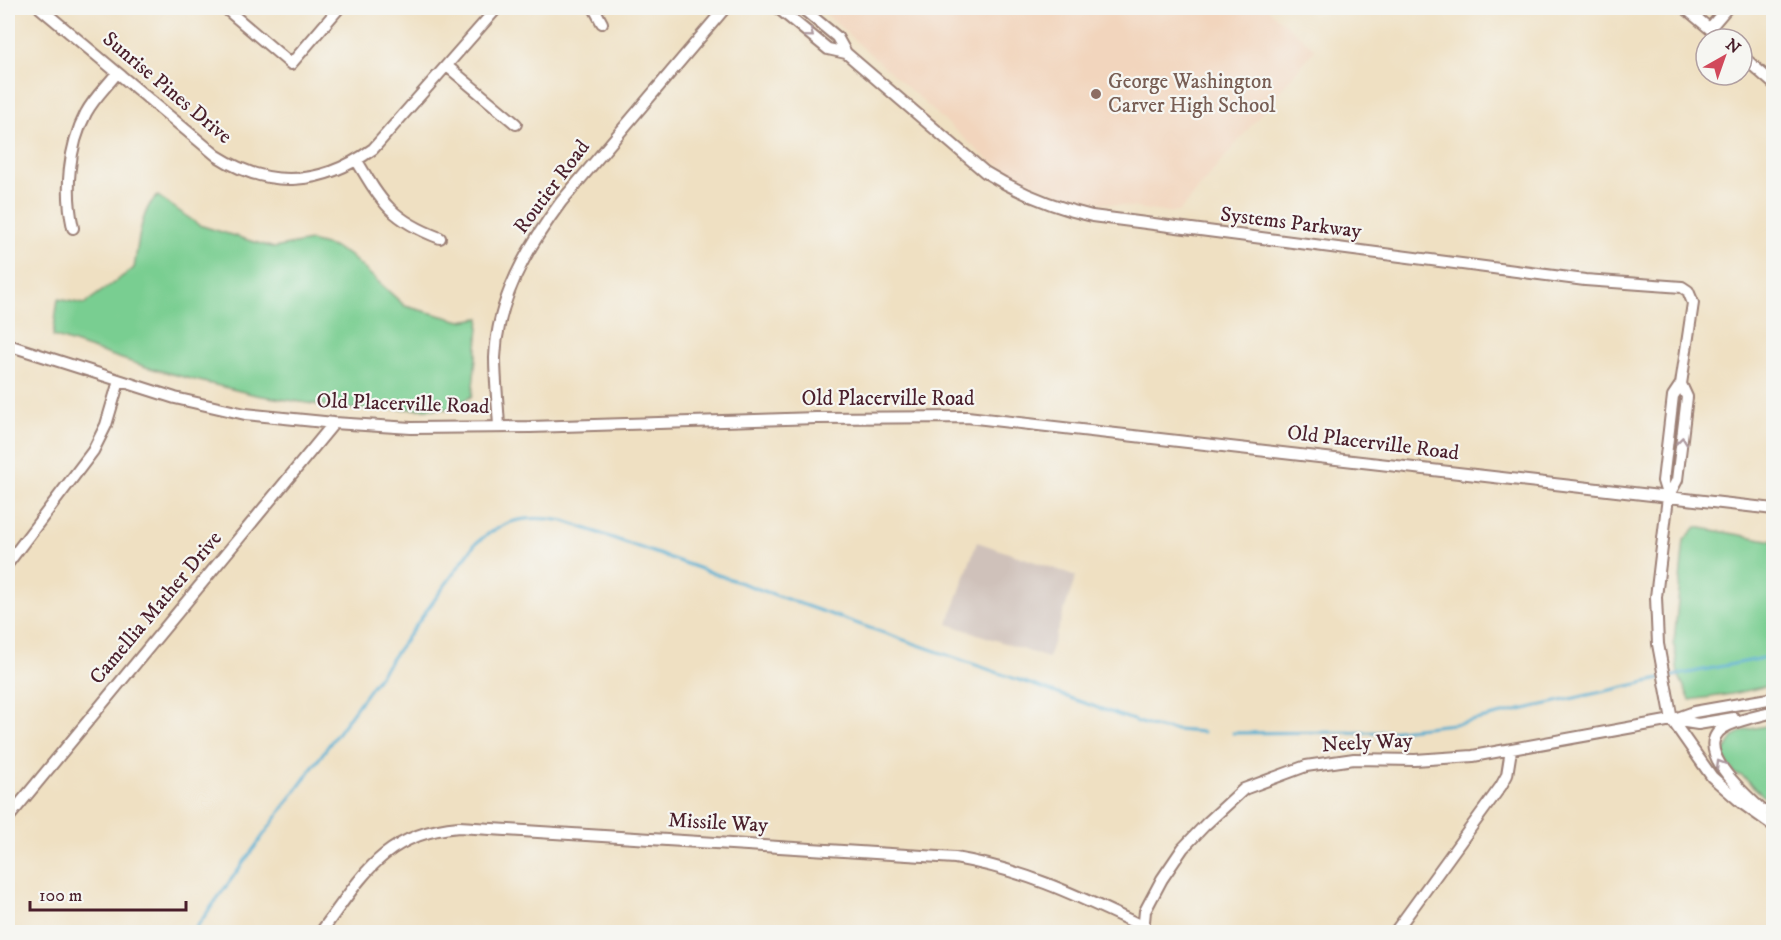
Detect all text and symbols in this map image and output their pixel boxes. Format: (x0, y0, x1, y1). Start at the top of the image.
street label: Sunrise Pines Drive (97, 26, 237, 150)
one-way arrow (803, 27, 814, 38)
north arrow (1694, 27, 1754, 87)
text: N (1722, 34, 1744, 58)
place label: George Washington Carver High School (1108, 69, 1276, 119)
marker: George Washington Carver High School (1089, 87, 1103, 101)
street label: Routier Road (508, 134, 596, 239)
street label: Systems Parkway (1219, 201, 1364, 245)
street label: Old Placerville Road (801, 386, 975, 412)
street label: Old Placerville Road (316, 388, 490, 420)
street label: Old Placerville Road (1286, 420, 1461, 467)
one-way arrow (1675, 436, 1688, 445)
street label: Camellia Mather Drive (84, 526, 228, 690)
street label: Neely Way (1321, 728, 1414, 758)
one-way arrow (1717, 759, 1728, 770)
street label: Missile Way (667, 807, 770, 839)
scale bar (30, 874, 186, 912)
text: 100 m (39, 885, 82, 907)

